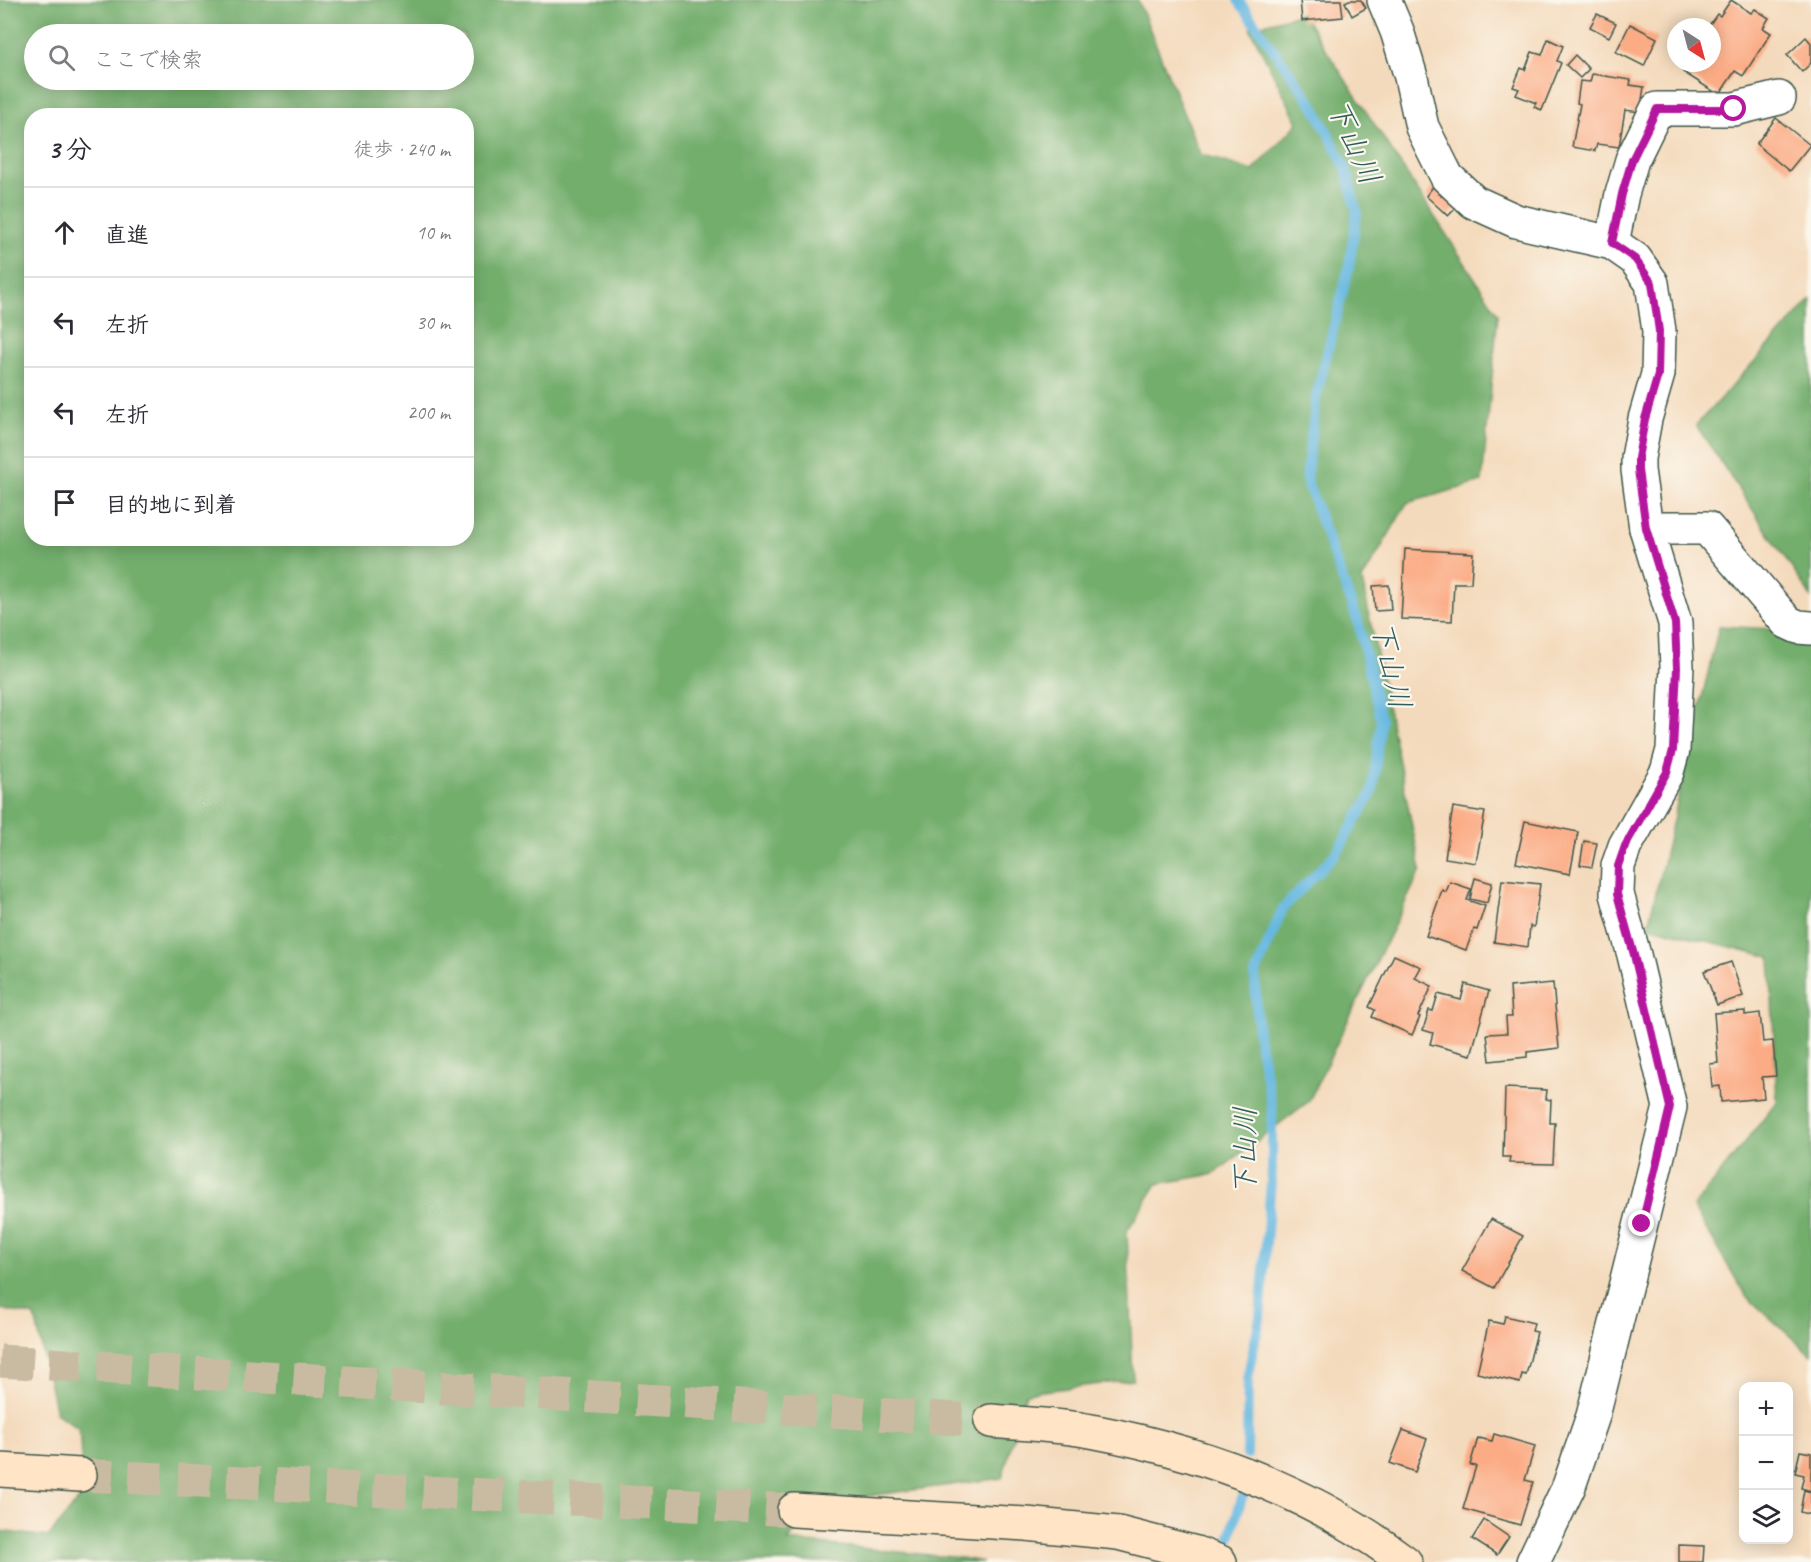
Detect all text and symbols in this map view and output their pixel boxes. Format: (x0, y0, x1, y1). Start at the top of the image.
north arrow (1667, 18, 1721, 72)
search box (24, 24, 474, 90)
icon: search (45, 41, 78, 74)
text: ここで検索 (93, 46, 203, 74)
water label: 下山川 (1318, 93, 1390, 191)
route start (1720, 95, 1746, 121)
text: 3 分 (48, 133, 92, 166)
text: 徒歩 · 240 m (354, 137, 450, 162)
icon: ahead (48, 216, 81, 249)
text: 10 m (416, 220, 450, 245)
text: 直進 (105, 221, 149, 249)
icon: left (48, 306, 81, 339)
text: 30 m (416, 310, 450, 335)
text: 左折 (105, 311, 149, 339)
icon: left (48, 396, 81, 429)
text: 200 m (407, 400, 450, 425)
text: 左折 (105, 401, 149, 429)
icon: arrive (48, 486, 81, 519)
text: 目的地に到着 (105, 491, 237, 519)
water label: 下山川 (1362, 617, 1420, 713)
water label: 下山川 (1226, 1106, 1264, 1196)
route end (1628, 1210, 1654, 1236)
map controls (1739, 1382, 1793, 1544)
button: + (1739, 1382, 1793, 1436)
button: − (1739, 1436, 1793, 1490)
button: layers (1739, 1490, 1793, 1544)

